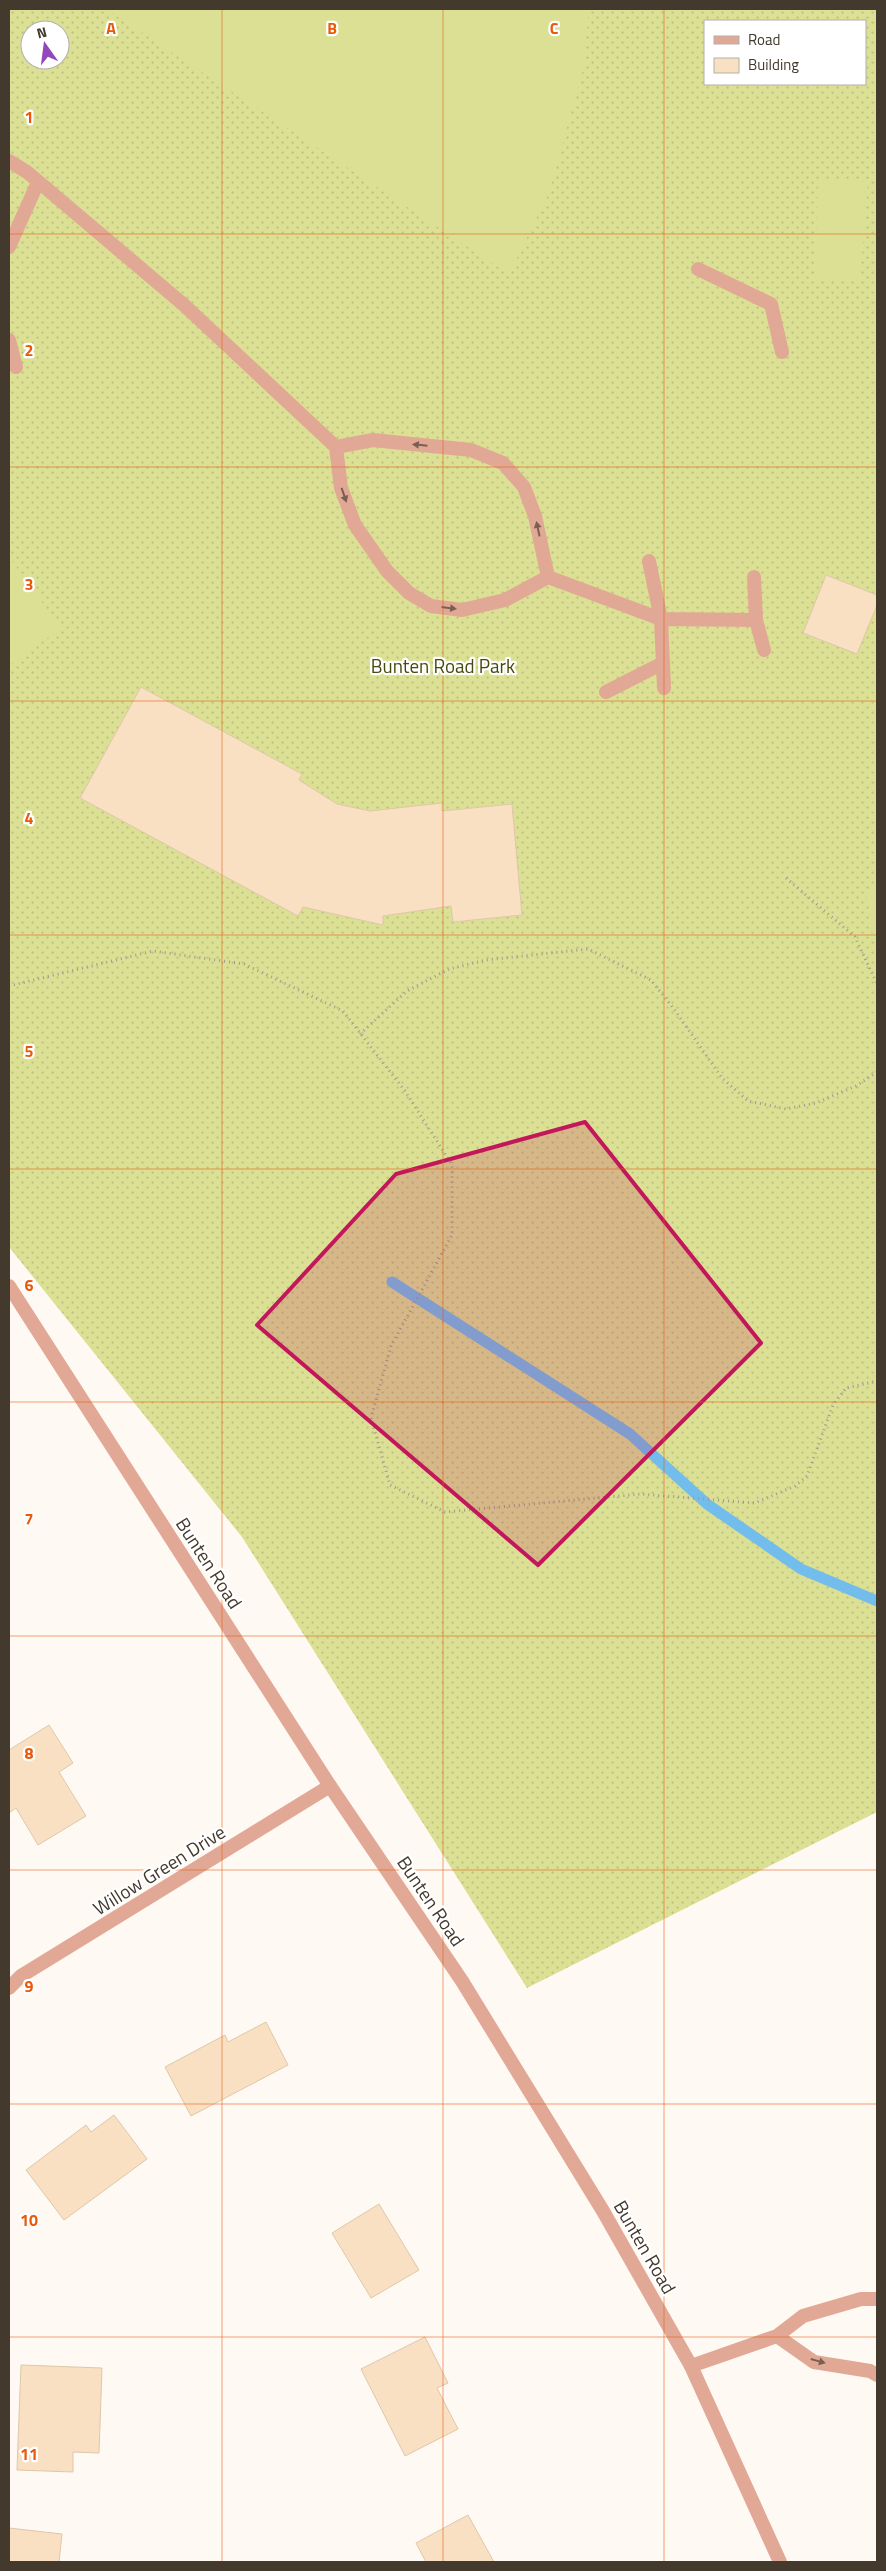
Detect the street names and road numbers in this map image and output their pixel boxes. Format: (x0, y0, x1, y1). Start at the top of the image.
street label: Bunten Road (169, 1511, 250, 1614)
street label: Willow Green Drive (87, 1817, 231, 1922)
street label: Bunten Road (390, 1850, 472, 1952)
street label: Bunten Road (607, 2195, 684, 2299)

